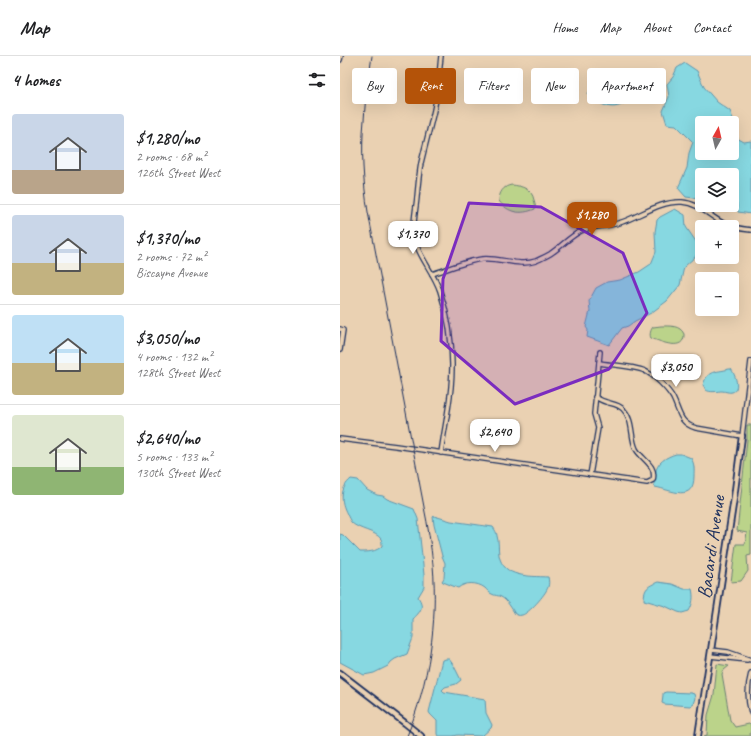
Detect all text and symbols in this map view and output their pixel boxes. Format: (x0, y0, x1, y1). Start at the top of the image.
text: Map (20, 16, 50, 40)
text: Home (552, 19, 578, 36)
text: Map (600, 19, 621, 36)
text: About (643, 19, 671, 36)
text: Contact (693, 19, 731, 36)
chip: Buy (352, 68, 397, 104)
chip: Rent (405, 68, 456, 104)
chip: Filters (464, 68, 523, 104)
chip: New (531, 68, 579, 104)
chip: Apartment (587, 68, 666, 104)
icon: filters (306, 69, 328, 91)
text: 4 homes (12, 70, 60, 91)
north arrow (695, 116, 739, 160)
map controls (695, 116, 739, 316)
text: $1,280/mo (136, 128, 199, 149)
icon: home (44, 130, 92, 178)
text: 2 rooms · 68 m² (136, 149, 206, 165)
text: 126th Street West (136, 165, 220, 181)
button: layers (695, 168, 739, 212)
pin: $1,280 (559, 202, 625, 236)
text: $1,280 (576, 207, 608, 223)
button: + (695, 220, 739, 264)
pin: $1,370 (380, 221, 446, 255)
text: $1,370 (397, 226, 429, 242)
text: $1,370/mo (136, 228, 199, 249)
icon: home (44, 231, 92, 279)
text: 2 rooms · 72 m² (136, 249, 206, 265)
text: Biscayne Avenue (136, 265, 207, 281)
button: − (695, 272, 739, 316)
text: $3,050/mo (136, 328, 199, 349)
icon: home (44, 331, 92, 379)
text: 4 rooms · 132 m² (136, 349, 212, 365)
pin: $3,050 (643, 354, 709, 388)
text: $3,050 (660, 359, 692, 375)
text: 128th Street West (136, 365, 220, 381)
pin: $2,640 (462, 419, 528, 453)
text: $2,640 (479, 424, 511, 440)
text: $2,640/mo (136, 428, 200, 449)
icon: home (44, 431, 92, 479)
text: 5 rooms · 133 m² (136, 449, 212, 465)
text: 130th Street West (136, 465, 220, 481)
street label: Bacardi Avenue (691, 492, 731, 600)

